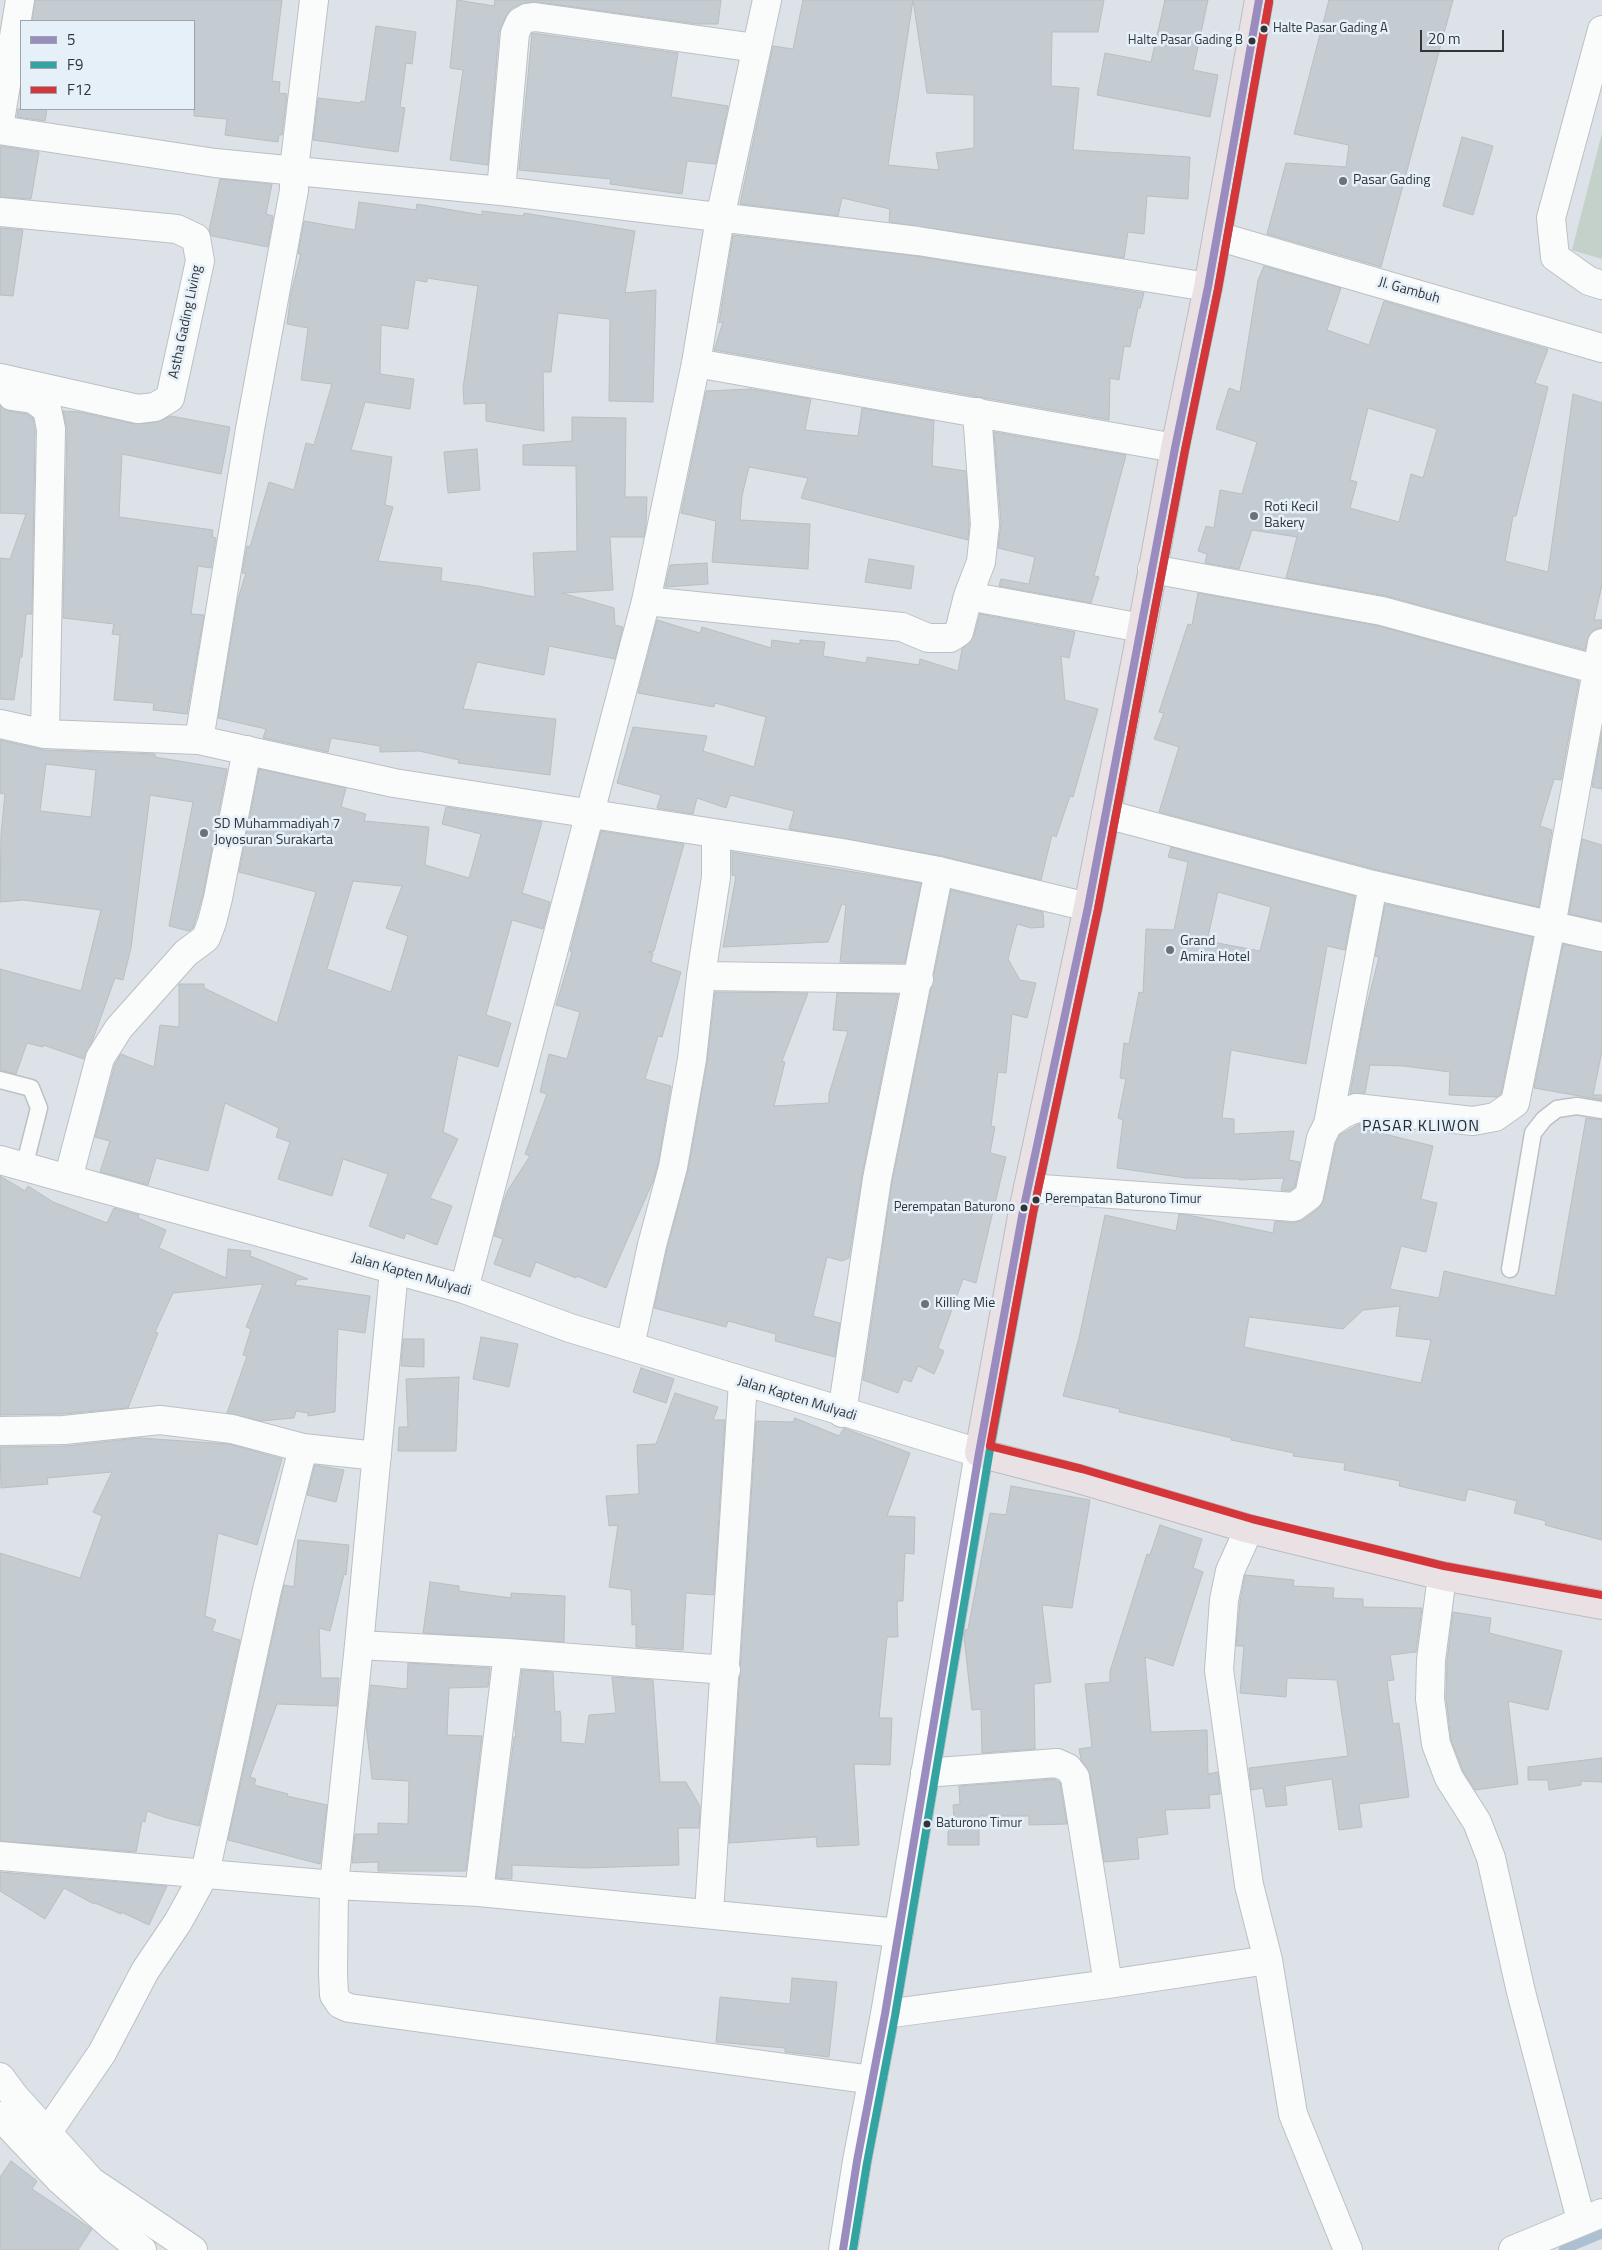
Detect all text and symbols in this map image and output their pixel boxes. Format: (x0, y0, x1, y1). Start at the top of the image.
legend (20, 20, 195, 110)
scale bar (1422, 20, 1506, 52)
place label: Halte Pasar Gading A (1273, 21, 1388, 37)
marker: Halte Pasar Gading A (1259, 24, 1269, 34)
text: 20 m (1428, 27, 1461, 50)
text: 5 (67, 28, 75, 51)
place label: Halte Pasar Gading B (1128, 33, 1243, 49)
marker: Halte Pasar Gading B (1247, 36, 1257, 46)
text: F9 (67, 53, 83, 76)
text: F12 (67, 78, 92, 101)
place label: Pasar Gading (1353, 173, 1431, 189)
marker: Pasar Gading (1337, 175, 1349, 187)
street label: Astha Gading Living (166, 264, 206, 380)
street label: Jl. Gambuh (1376, 274, 1442, 308)
place label: Roti Kecil Bakery (1264, 500, 1318, 532)
marker: Roti Kecil Bakery (1248, 510, 1260, 522)
place label: SD Muhammadiyah 7 Joyosuran Surakarta (214, 817, 340, 850)
marker: SD Muhammadiyah 7 Joyosuran Surakarta (198, 827, 210, 839)
place label: Grand Amira Hotel (1180, 934, 1250, 966)
marker: Grand Amira Hotel (1164, 944, 1176, 956)
district label: PASAR KLIWON (1360, 1117, 1482, 1137)
place label: Perempatan Baturono Timur (1045, 1192, 1201, 1208)
marker: Perempatan Baturono Timur (1031, 1195, 1041, 1205)
place label: Perempatan Baturono (894, 1200, 1015, 1216)
marker: Perempatan Baturono (1019, 1203, 1029, 1213)
street label: Jalan Kapten Mulyadi (349, 1250, 473, 1300)
place label: Killing Mie (935, 1296, 995, 1312)
marker: Killing Mie (919, 1298, 931, 1310)
street label: Jalan Kapten Mulyadi (736, 1373, 858, 1425)
place label: Baturono Timur (936, 1816, 1022, 1832)
marker: Baturono Timur (922, 1819, 932, 1829)

